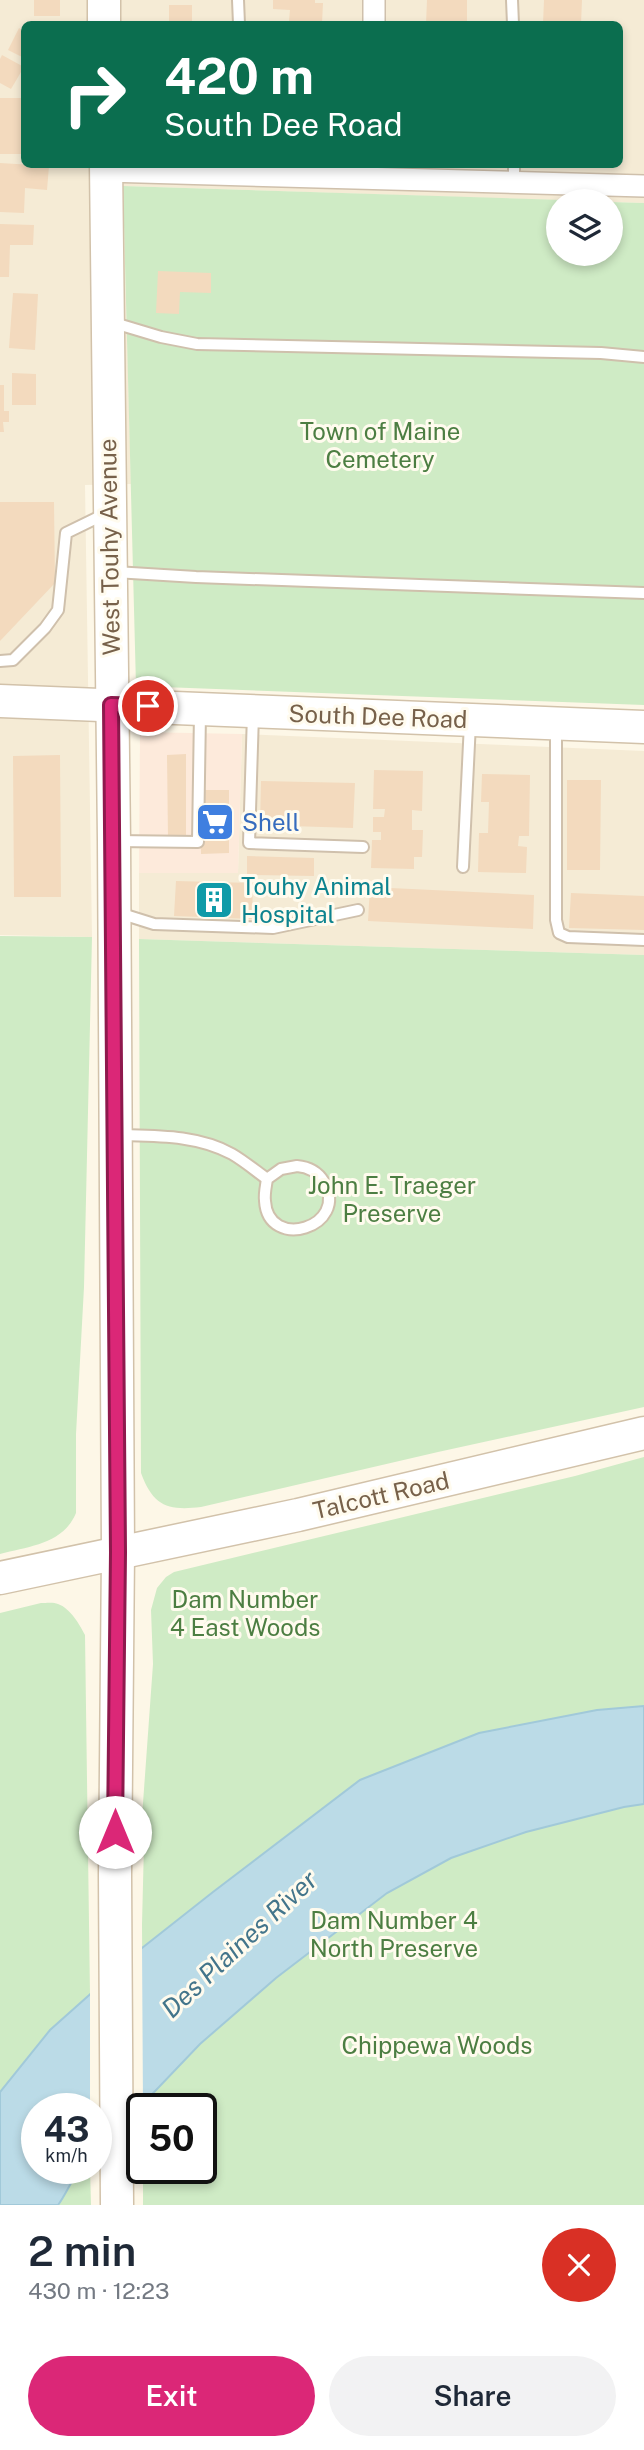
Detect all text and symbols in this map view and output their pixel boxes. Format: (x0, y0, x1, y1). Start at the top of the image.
text: 420 m (164, 47, 314, 105)
icon: right (49, 49, 140, 140)
text: South Dee Road (164, 106, 403, 143)
map controls (546, 189, 623, 266)
button: layers (546, 189, 623, 266)
park label: Town of Maine Cemetery (300, 417, 460, 473)
street label: West Touhy Avenue (93, 438, 125, 656)
pin (118, 676, 178, 736)
icon: arrive (129, 687, 167, 725)
street label: South Dee Road (288, 699, 468, 733)
supermarket icon: Shell (194, 801, 236, 843)
place label: Shell (242, 808, 300, 836)
place label: Touhy Animal Hospital (241, 872, 391, 928)
building icon: Touhy Animal Hospital (193, 879, 235, 921)
park label: John E. Traeger Preserve (308, 1171, 476, 1227)
street label: Talcott Road (310, 1466, 452, 1524)
park label: Dam Number 4 East Woods (170, 1585, 320, 1641)
position arrow (78, 1795, 152, 1869)
water label: Des Plaines River (155, 1864, 323, 2024)
park label: Dam Number 4 North Preserve (310, 1906, 478, 1962)
park label: Chippewa Woods (342, 2031, 532, 2059)
speed limit sign: 50 (126, 2093, 217, 2184)
text: 43 (43, 2109, 90, 2150)
text: km/h (45, 2145, 88, 2166)
text: 2 min (28, 2226, 136, 2275)
button: close (542, 2228, 616, 2302)
text: 430 m · 12:23 (28, 2277, 170, 2304)
button: Exit (28, 2356, 315, 2436)
button: Share (329, 2356, 616, 2436)

